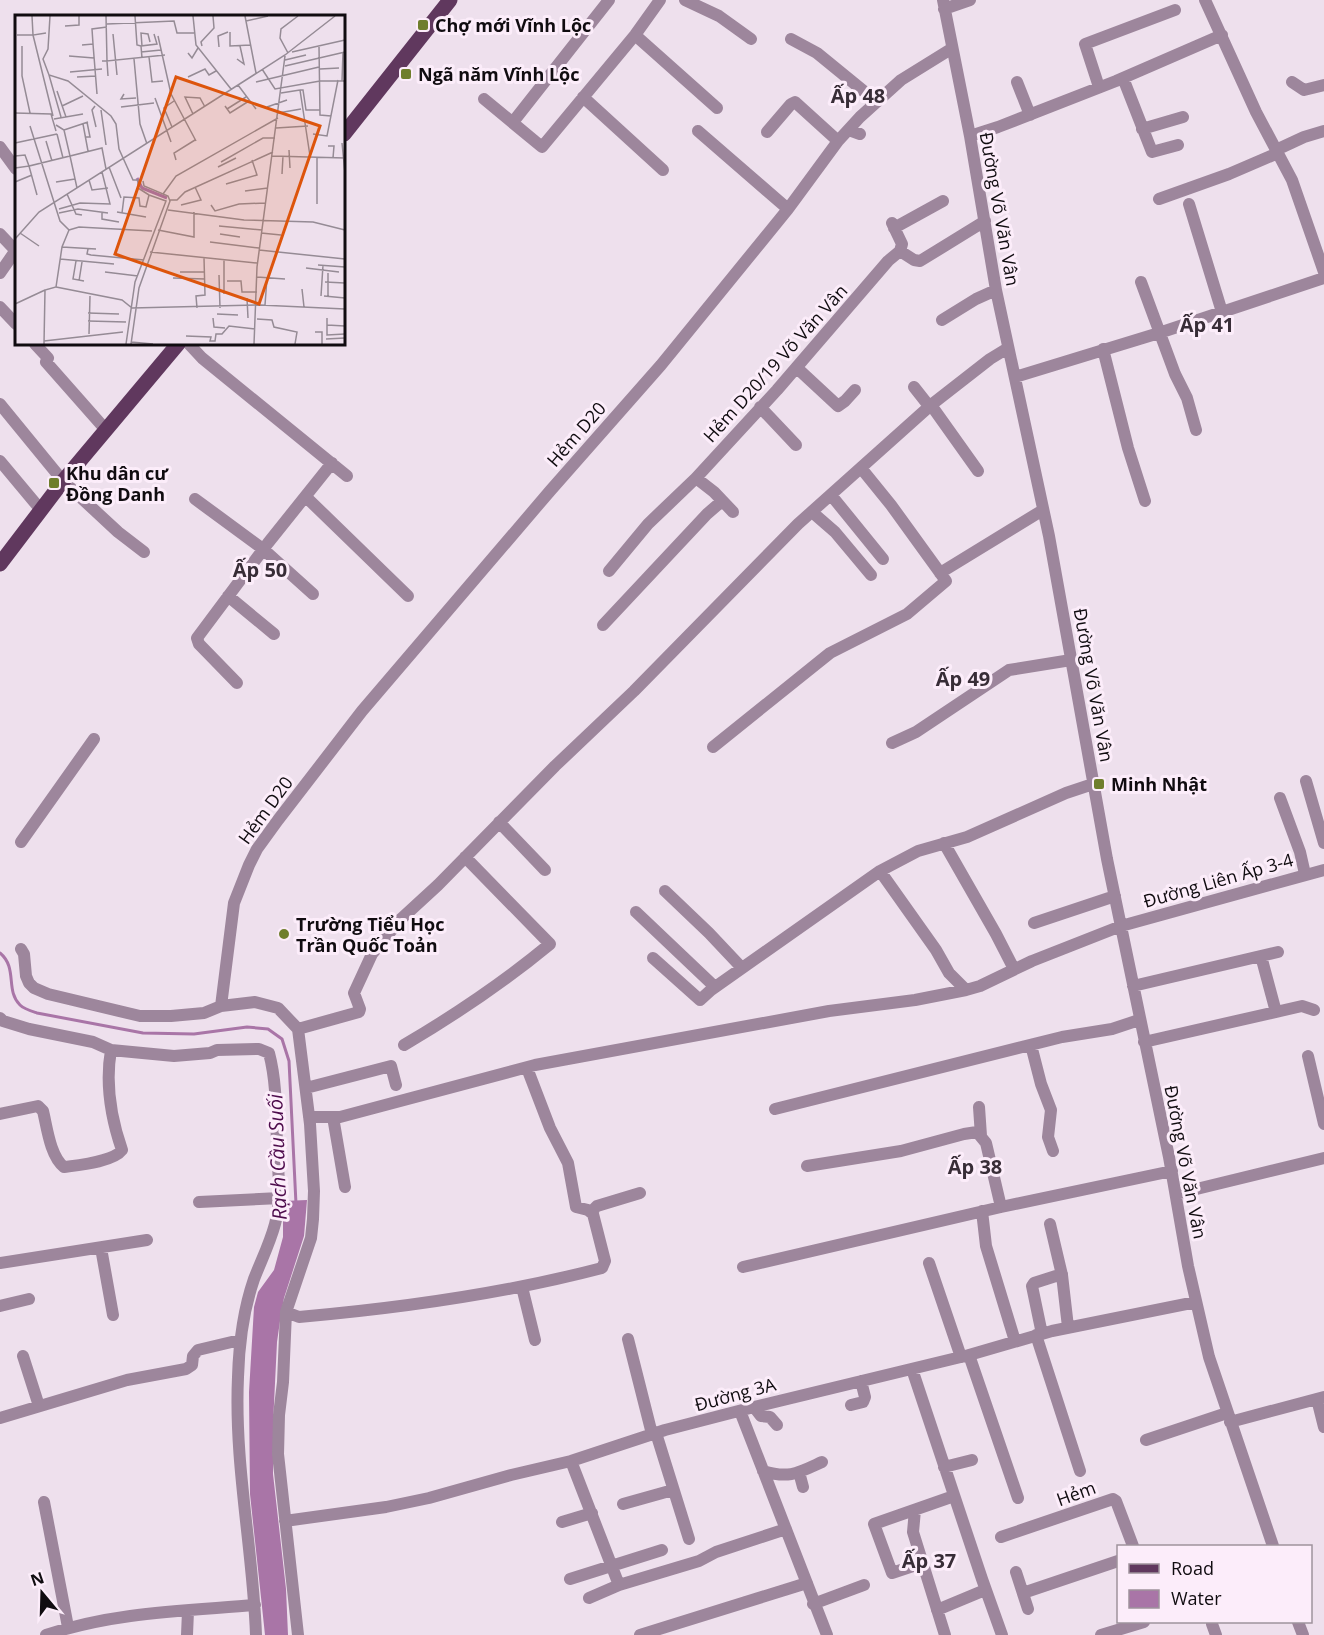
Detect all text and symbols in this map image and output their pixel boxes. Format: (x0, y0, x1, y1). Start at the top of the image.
place label: Chợ mới Vĩnh Lộc (435, 13, 591, 37)
inset map (15, 15, 345, 345)
marker: Chợ mới Vĩnh Lộc (416, 18, 430, 32)
place label: Ngã năm Vĩnh Lộc (418, 62, 580, 86)
marker: Ngã năm Vĩnh Lộc (399, 67, 413, 81)
district label: Ấp 48 (831, 82, 885, 109)
street label: Đường Võ Văn Vân (975, 130, 1025, 288)
street label: Hẻm D20/19 Võ Văn Vân (698, 279, 852, 447)
district label: Ấp 41 (1180, 311, 1234, 338)
street label: Hẻm D20 (541, 397, 611, 471)
place label: Khu dân cư Đồng Danh (66, 461, 169, 506)
marker: Khu dân cư Đồng Danh (47, 476, 61, 490)
district label: Ấp 50 (233, 556, 287, 583)
street label: Đường Võ Văn Vân (1069, 606, 1119, 764)
district label: Ấp 49 (936, 665, 990, 692)
street label: Hẻm D20 (232, 771, 298, 849)
place label: Minh Nhật (1111, 772, 1207, 796)
marker: Minh Nhật (1092, 777, 1106, 791)
street label: Đường Liên Ấp 3-4 (1140, 847, 1296, 913)
place label: Trường Tiểu Học Trần Quốc Toản (296, 912, 444, 957)
marker: Trường Tiểu Học Trần Quốc Toản (277, 927, 291, 941)
street label: Đường Võ Văn Vân (1159, 1083, 1213, 1241)
water label: Rạch Cầu Suối (261, 1093, 293, 1221)
district label: Ấp 38 (948, 1153, 1002, 1180)
street label: Đường 3A (692, 1371, 779, 1416)
street label: Hẻm (1053, 1475, 1099, 1511)
legend (1117, 1545, 1312, 1623)
district label: Ấp 37 (902, 1547, 956, 1574)
text: Road (1171, 1556, 1214, 1580)
north arrow (12, 1563, 72, 1623)
text: N (27, 1566, 47, 1591)
text: Water (1171, 1586, 1222, 1610)

